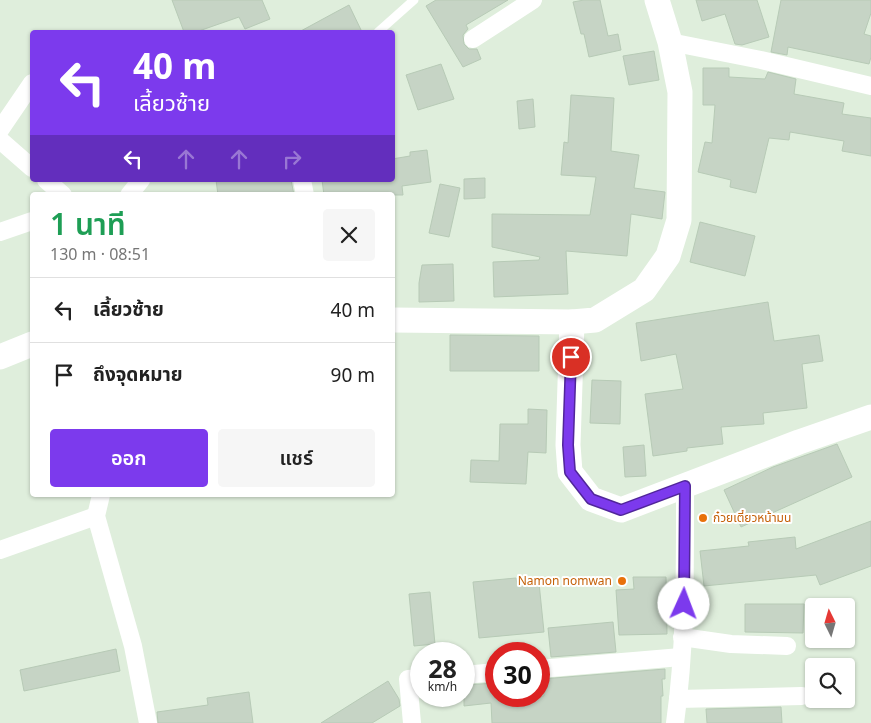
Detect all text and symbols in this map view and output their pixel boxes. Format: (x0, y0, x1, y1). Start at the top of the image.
text: 40 m (133, 42, 216, 89)
icon: left (50, 50, 115, 115)
text: เลี้ยวซ้าย (133, 87, 210, 117)
icon: left (119, 145, 147, 173)
icon: ahead (172, 145, 200, 173)
icon: ahead (225, 145, 253, 173)
icon: right (278, 145, 306, 173)
text: 1 นาที (50, 203, 126, 244)
button: close (323, 209, 375, 261)
text: 130 m · 08:51 (50, 243, 150, 265)
icon: left (50, 296, 78, 324)
text: เลี้ยวซ้าย (93, 296, 164, 322)
text: 40 m (331, 297, 375, 323)
pin (550, 336, 592, 378)
icon: arrive (557, 343, 585, 371)
icon: arrive (50, 361, 78, 389)
text: ถึงจุดหมาย (93, 361, 183, 387)
text: 90 m (331, 362, 375, 388)
button: ออก (50, 429, 208, 487)
button: แชร์ (218, 429, 375, 487)
place label: ก๋วยเตี๋ยวหน้ามน (713, 509, 791, 526)
marker: ก๋วยเตี๋ยวหน้ามน (697, 512, 709, 524)
place label: Namon nomwan (518, 572, 612, 589)
marker: Namon nomwan (616, 575, 628, 587)
position arrow (657, 577, 709, 629)
north arrow (805, 598, 855, 648)
map controls (805, 598, 855, 708)
speed limit sign: 30 (485, 642, 550, 707)
text: 28 (428, 651, 457, 685)
button: search (805, 658, 855, 708)
text: km/h (428, 678, 457, 695)

